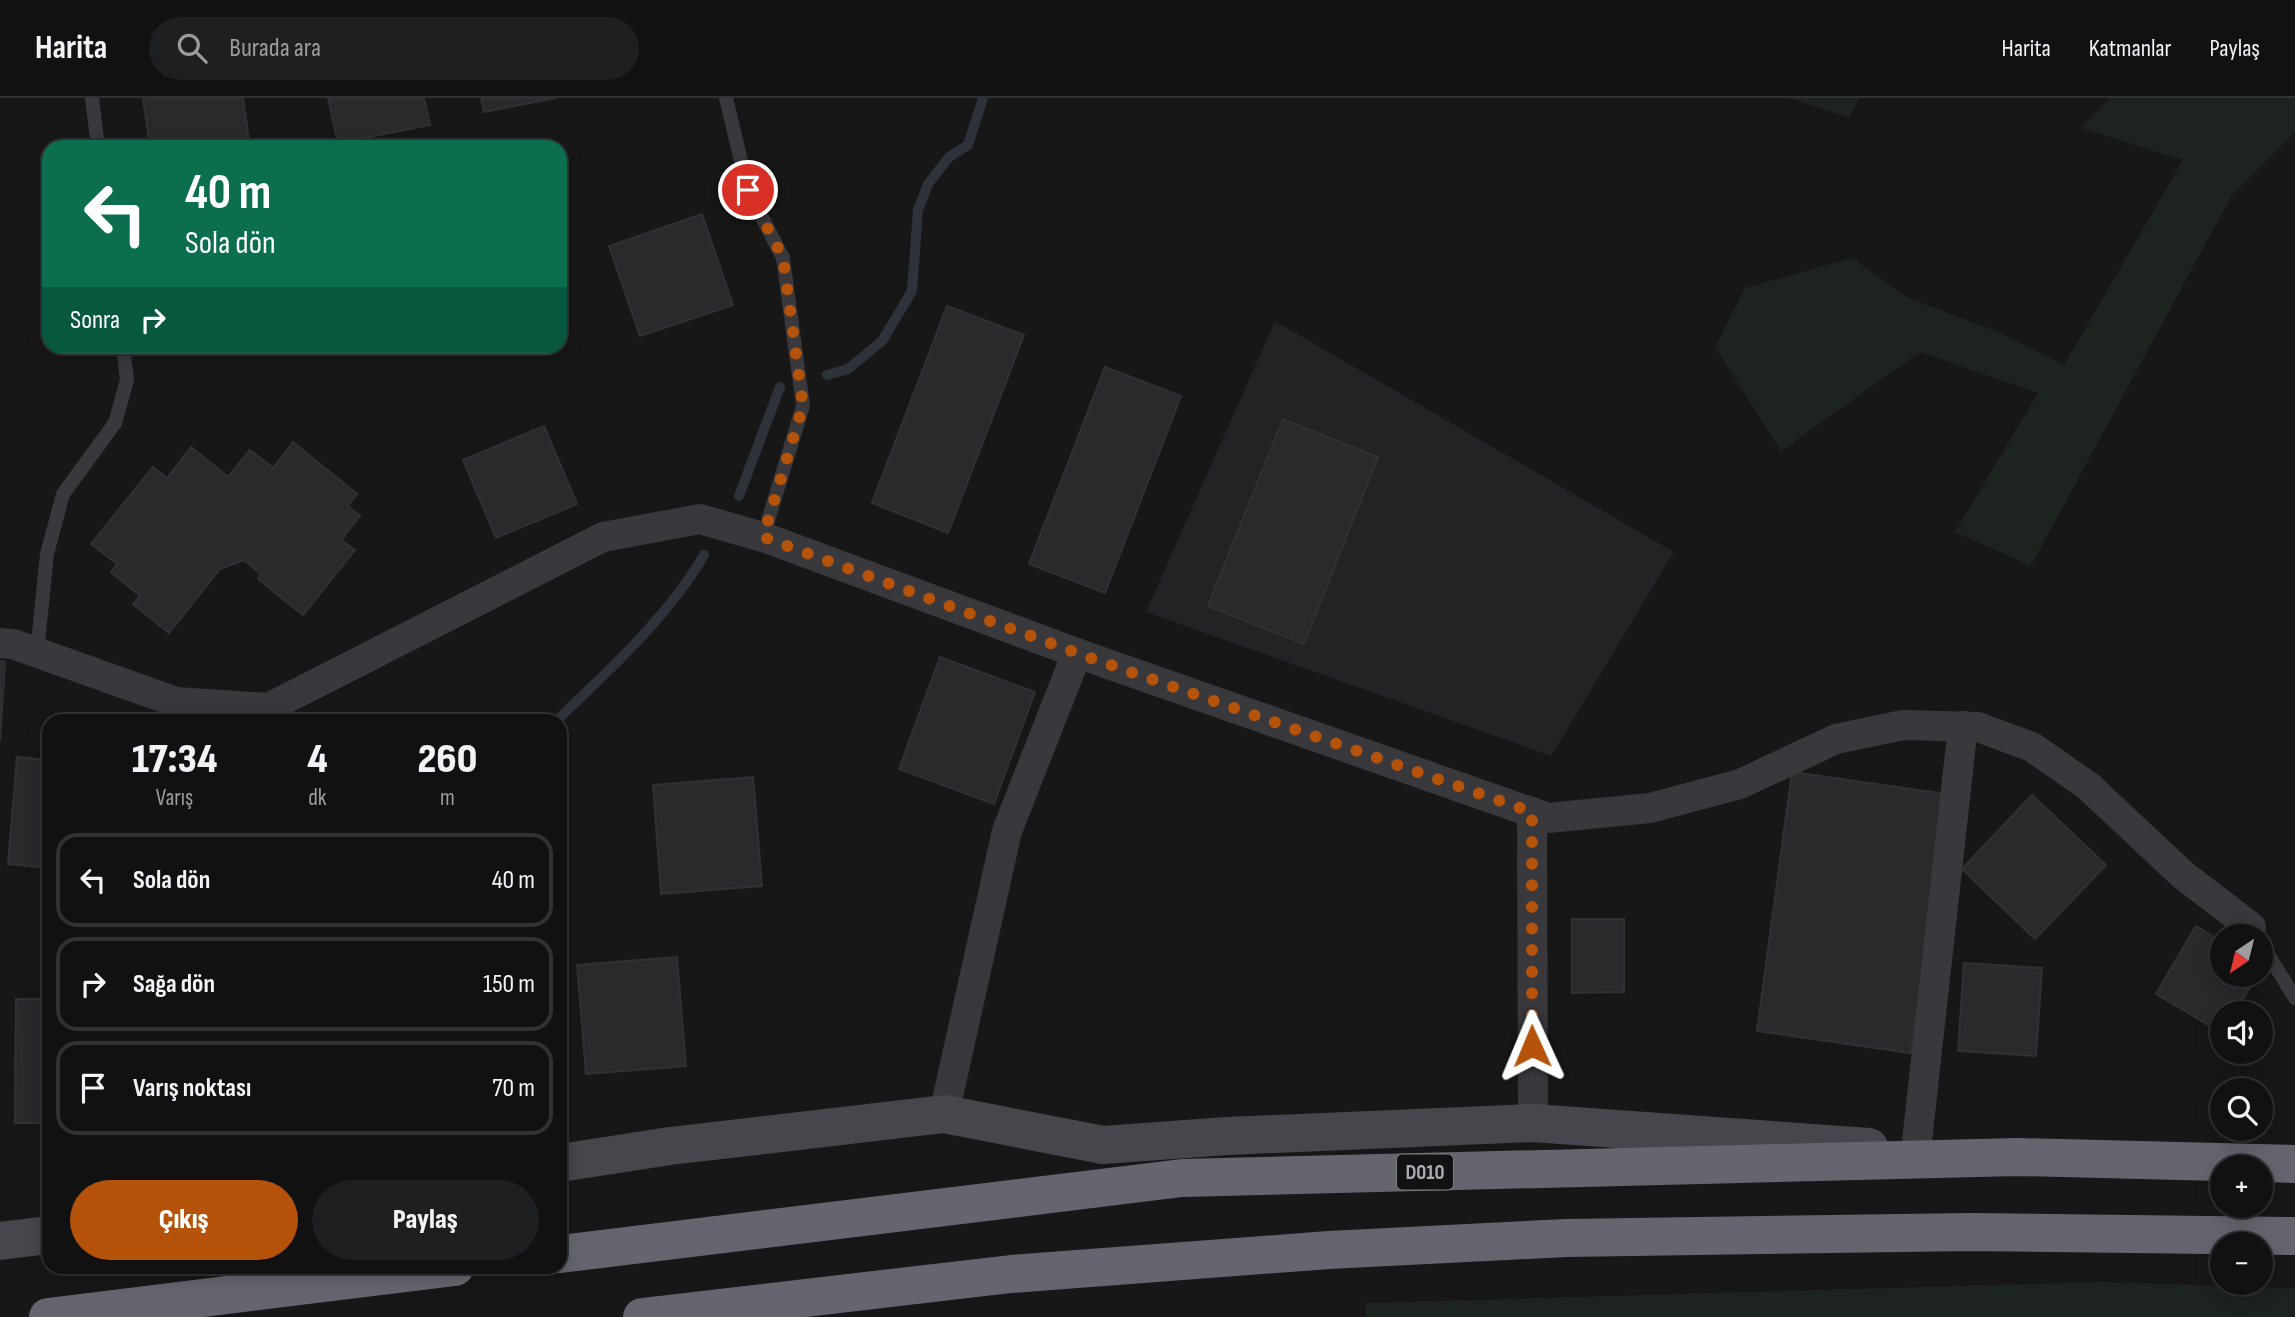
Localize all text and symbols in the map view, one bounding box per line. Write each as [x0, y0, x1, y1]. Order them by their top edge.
search box [149, 17, 639, 80]
text: Harita [35, 28, 107, 68]
icon: search [173, 29, 211, 67]
text: Burada ara [229, 33, 321, 64]
text: Harita [2001, 34, 2051, 63]
text: Katmanlar [2089, 34, 2172, 63]
text: Paylaş [2210, 34, 2260, 63]
pin [718, 160, 778, 220]
text: 40 m [185, 164, 271, 223]
icon: left [70, 168, 161, 259]
icon: arrive [729, 171, 767, 209]
text: Sola dön [185, 224, 276, 263]
icon: right [134, 301, 172, 339]
text: Sonra [70, 305, 120, 336]
text: 17:34 [132, 734, 217, 785]
text: 4 [307, 734, 328, 785]
text: 260 [417, 734, 477, 785]
text: Varış [156, 784, 193, 812]
text: dk [308, 784, 327, 812]
text: m [440, 784, 455, 812]
icon: left [74, 861, 112, 899]
text: Sola dön [133, 865, 210, 896]
text: 40 m [492, 865, 535, 896]
north arrow [2210, 924, 2273, 987]
map controls [2210, 924, 2273, 1295]
icon: right [74, 965, 112, 1003]
text: Sağa dön [133, 969, 215, 1000]
text: 150 m [483, 969, 535, 1000]
button: sound [2210, 1001, 2273, 1064]
position arrow [1495, 1009, 1569, 1083]
icon: arrive [74, 1069, 112, 1107]
text: Varış noktası [133, 1073, 251, 1104]
text: 70 m [492, 1073, 535, 1104]
button: search [2210, 1078, 2273, 1141]
road number: D010 [1397, 1154, 1453, 1190]
button: + [2210, 1155, 2273, 1218]
button: Çıkış [70, 1180, 298, 1260]
button: Paylaş [312, 1180, 539, 1260]
button: − [2210, 1232, 2273, 1295]

